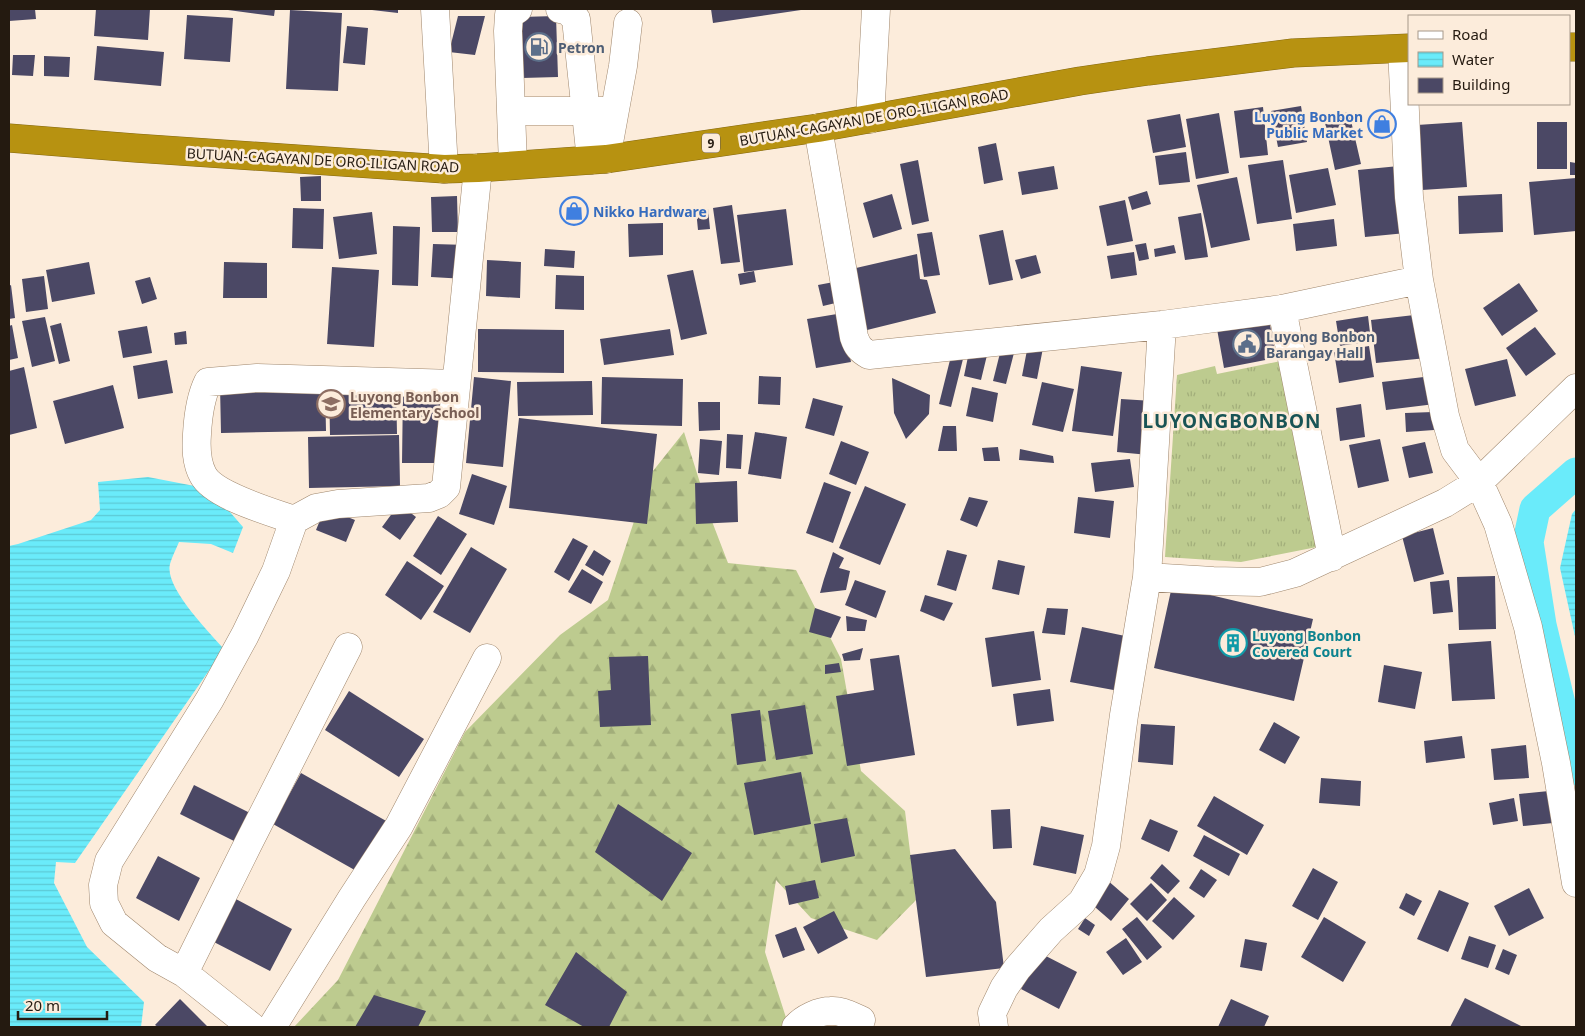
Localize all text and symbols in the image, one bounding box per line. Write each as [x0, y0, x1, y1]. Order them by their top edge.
legend [1408, 15, 1570, 105]
text: Road [1452, 24, 1488, 44]
fuel station icon: Petron [524, 32, 554, 62]
place label: Petron [558, 38, 605, 57]
text: Water [1452, 49, 1494, 69]
text: Building [1452, 74, 1510, 94]
street label: BUTUAN-CAGAYAN DE ORO-ILIGAN ROAD [738, 84, 1010, 150]
place label: Luyong Bonbon Public Market [1254, 107, 1363, 142]
shop icon: Luyong Bonbon Public Market [1367, 109, 1397, 139]
road number: 9 [702, 134, 720, 152]
street label: BUTUAN-CAGAYAN DE ORO-ILIGAN ROAD [186, 143, 460, 177]
shop icon: Nikko Hardware [559, 196, 589, 226]
place label: Nikko Hardware [593, 202, 707, 221]
place label: Luyong Bonbon Barangay Hall [1266, 327, 1375, 362]
public building icon: Luyong Bonbon Barangay Hall [1232, 329, 1262, 359]
place label: Luyong Bonbon Elementary School [350, 387, 480, 422]
school or university icon: Luyong Bonbon Elementary School [316, 389, 346, 419]
district label: LUYONGBONBON [1143, 408, 1321, 434]
place label: Luyong Bonbon Covered Court [1252, 626, 1361, 661]
building icon: Luyong Bonbon Covered Court [1218, 628, 1248, 658]
scale bar [18, 988, 106, 1020]
text: 20 m [25, 995, 60, 1015]

